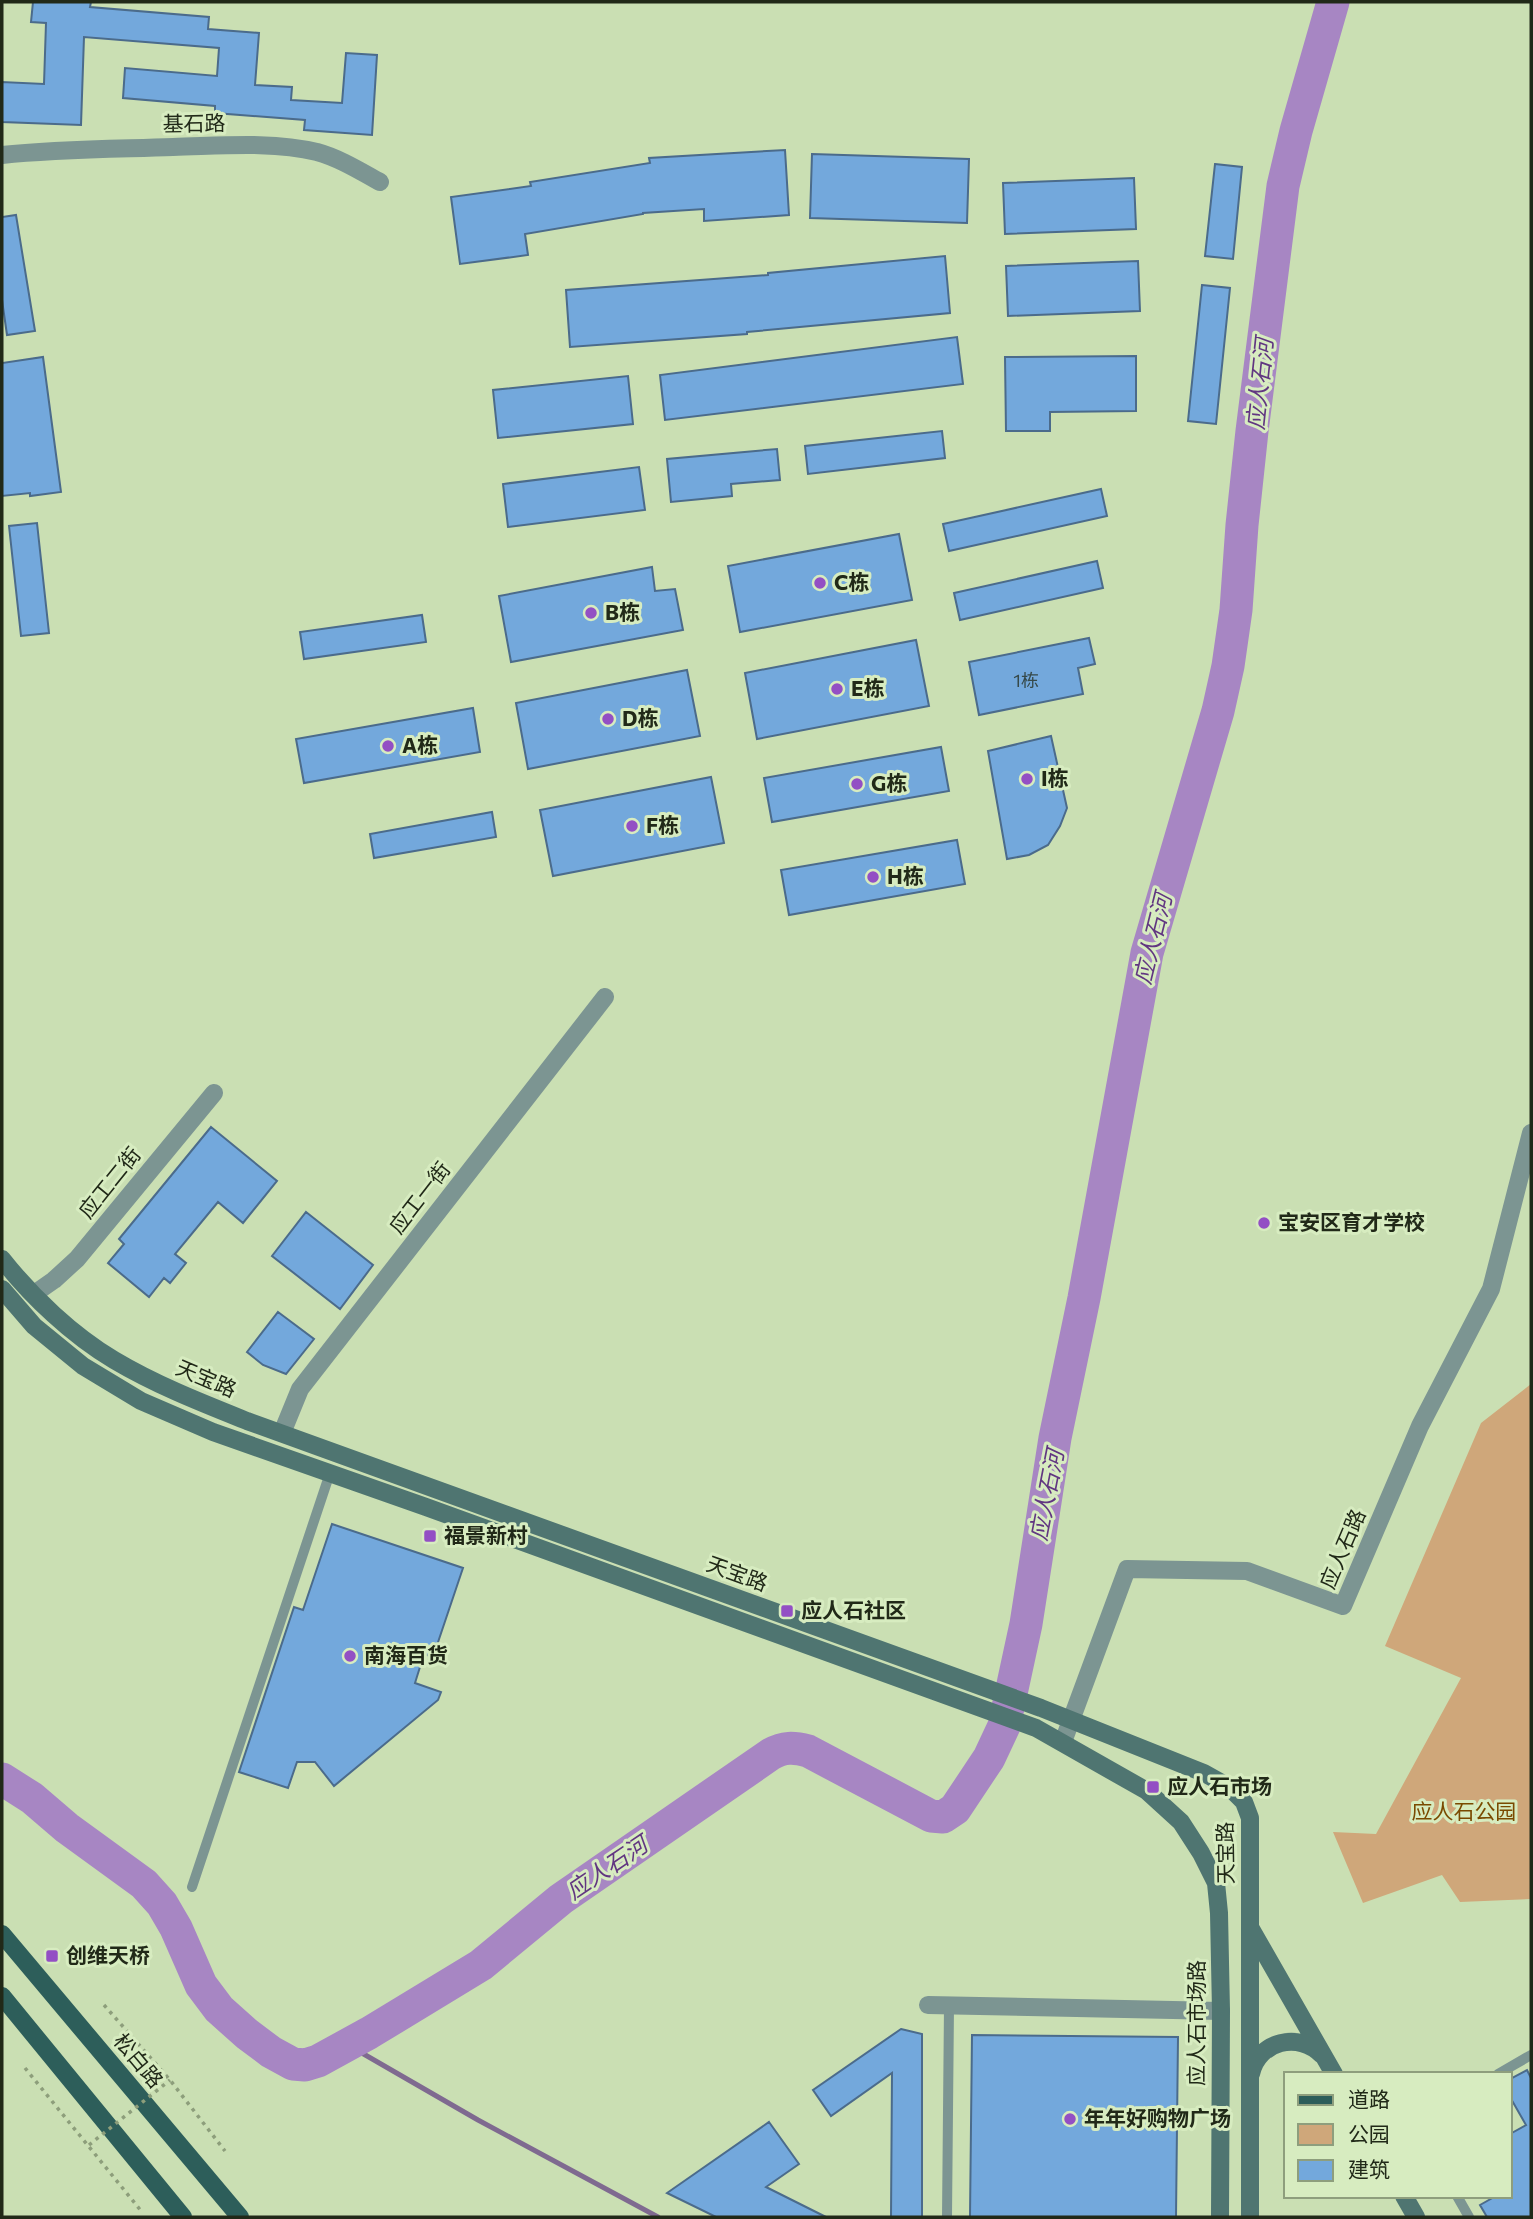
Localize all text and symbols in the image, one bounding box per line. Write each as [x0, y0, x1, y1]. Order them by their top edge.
street label: 基石路 [162, 109, 226, 136]
water label: 应人石河 [1240, 333, 1278, 431]
place label: C栋 [834, 569, 869, 594]
marker: C栋 [812, 575, 828, 591]
place label: B栋 [605, 599, 640, 624]
marker: B栋 [583, 605, 599, 621]
house number: 1栋 [1013, 669, 1039, 691]
place label: E栋 [851, 675, 885, 700]
marker: E栋 [829, 681, 845, 697]
place label: D栋 [622, 705, 658, 730]
marker: D栋 [600, 711, 616, 727]
place label: A栋 [402, 732, 438, 757]
marker: A栋 [380, 738, 396, 754]
place label: I栋 [1041, 765, 1069, 790]
place label: G栋 [871, 770, 907, 795]
marker: I栋 [1019, 771, 1035, 787]
marker: G栋 [849, 776, 865, 792]
place label: F栋 [646, 812, 679, 837]
marker: F栋 [624, 818, 640, 834]
place label: H栋 [887, 863, 924, 888]
marker: H栋 [865, 869, 881, 885]
water label: 应人石河 [1127, 887, 1178, 987]
street label: 应工二街 [73, 1142, 145, 1223]
street label: 应工一街 [383, 1156, 455, 1238]
place label: 宝安区育才学校 [1278, 1209, 1425, 1234]
marker: 宝安区育才学校 [1256, 1215, 1272, 1231]
street label: 天宝路 [173, 1354, 240, 1401]
water label: 应人石河 [1023, 1443, 1069, 1543]
street label: 应人石路 [1314, 1505, 1370, 1592]
place label: 福景新村 [444, 1522, 528, 1547]
marker: 福景新村 [422, 1528, 438, 1544]
street label: 天宝路 [704, 1550, 771, 1595]
place label: 应人石社区 [801, 1597, 906, 1622]
marker: 应人石社区 [779, 1603, 795, 1619]
place label: 南海百货 [364, 1642, 448, 1667]
marker: 南海百货 [342, 1648, 358, 1664]
place label: 应人石市场 [1167, 1773, 1272, 1798]
marker: 应人石市场 [1145, 1779, 1161, 1795]
park label: 应人石公园 [1412, 1798, 1517, 1823]
street label: 天宝路 [1211, 1821, 1238, 1885]
water label: 应人石河 [560, 1828, 656, 1905]
place label: 创维天桥 [66, 1942, 150, 1967]
marker: 创维天桥 [44, 1948, 60, 1964]
street label: 应人石市场路 [1183, 1960, 1208, 2086]
street label: 松白路 [109, 2028, 169, 2092]
legend [1284, 2072, 1512, 2198]
text: 道路 [1348, 2086, 1390, 2111]
place label: 年年好购物广场 [1084, 2105, 1231, 2130]
marker: 年年好购物广场 [1062, 2111, 1078, 2127]
text: 公园 [1348, 2121, 1390, 2146]
text: 建筑 [1348, 2156, 1390, 2181]

